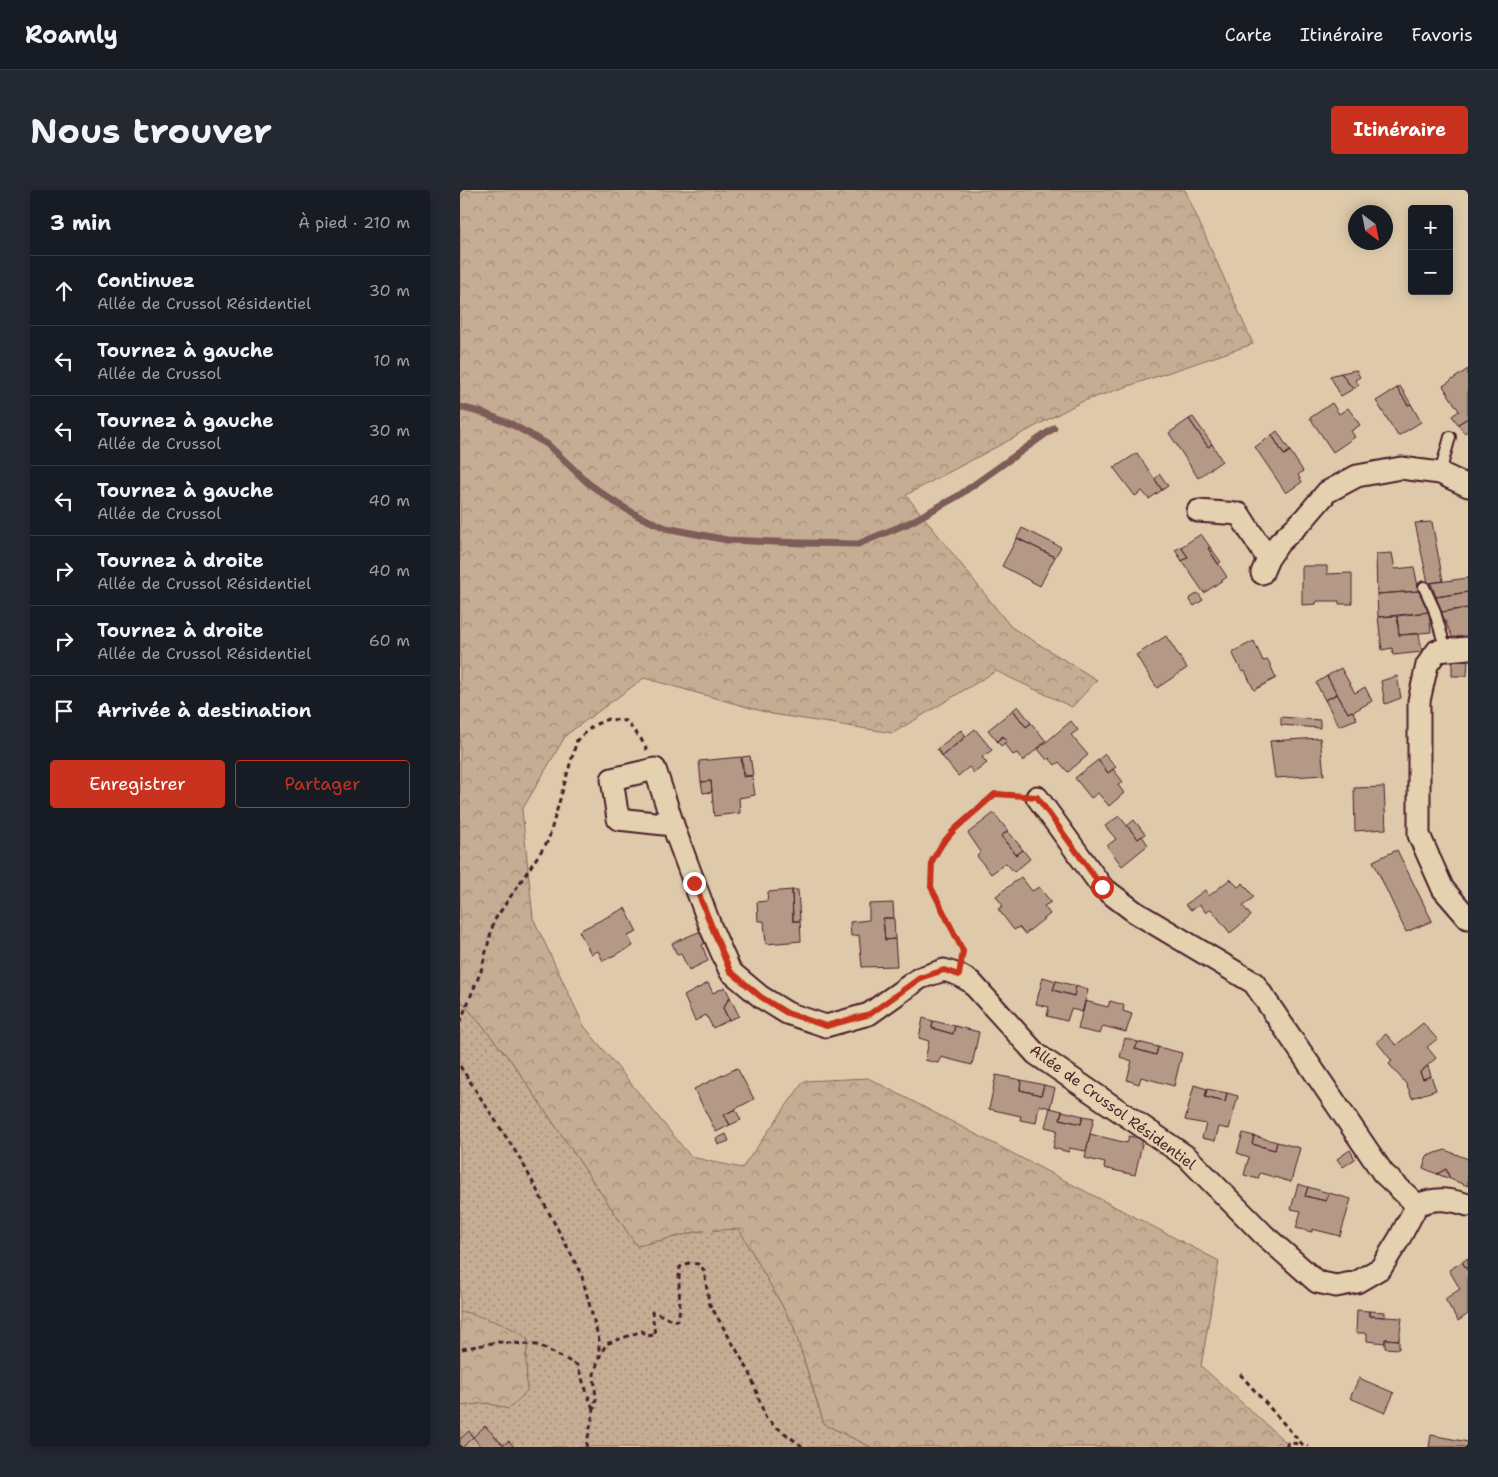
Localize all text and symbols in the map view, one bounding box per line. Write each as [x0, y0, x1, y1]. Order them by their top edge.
text: Roamly [25, 19, 118, 51]
text: Carte [1225, 23, 1272, 47]
text: Itinéraire [1300, 23, 1384, 47]
text: Favoris [1412, 23, 1473, 47]
button: Itinéraire [1331, 106, 1468, 154]
text: Nous trouver [30, 107, 272, 154]
north arrow [1348, 205, 1393, 250]
map controls [1408, 205, 1453, 295]
button: + [1408, 205, 1453, 250]
text: 3 min [50, 209, 111, 237]
text: À pied · 210 m [298, 212, 410, 233]
button: − [1408, 250, 1453, 295]
text: Continuez [97, 268, 195, 293]
icon: ahead [50, 277, 78, 305]
text: 30 m [369, 280, 410, 301]
text: Allée de Crussol Résidentiel [97, 293, 311, 314]
text: Tournez à gauche [97, 338, 274, 363]
icon: left [50, 347, 78, 375]
text: 10 m [373, 350, 410, 371]
text: Allée de Crussol [97, 363, 221, 384]
text: Tournez à gauche [97, 408, 274, 433]
icon: left [50, 417, 78, 445]
text: 30 m [369, 420, 410, 441]
text: Allée de Crussol [97, 433, 221, 454]
text: Tournez à gauche [97, 478, 274, 503]
icon: left [50, 487, 78, 515]
text: 40 m [368, 490, 410, 511]
text: Allée de Crussol [97, 503, 221, 524]
text: Tournez à droite [97, 548, 264, 573]
icon: right [50, 557, 78, 585]
text: 40 m [368, 560, 410, 581]
text: Allée de Crussol Résidentiel [97, 573, 311, 594]
text: Tournez à droite [97, 618, 264, 643]
icon: right [50, 627, 78, 655]
text: 60 m [369, 630, 410, 651]
text: Allée de Crussol Résidentiel [97, 643, 311, 664]
icon: arrive [50, 697, 78, 725]
text: Arrivée à destination [97, 698, 311, 723]
button: Enregistrer [50, 760, 225, 808]
button: Partager [235, 760, 410, 808]
route end [683, 872, 706, 895]
route start [1091, 876, 1114, 899]
street label: Allée de Crussol Résidentiel [1026, 1040, 1200, 1174]

